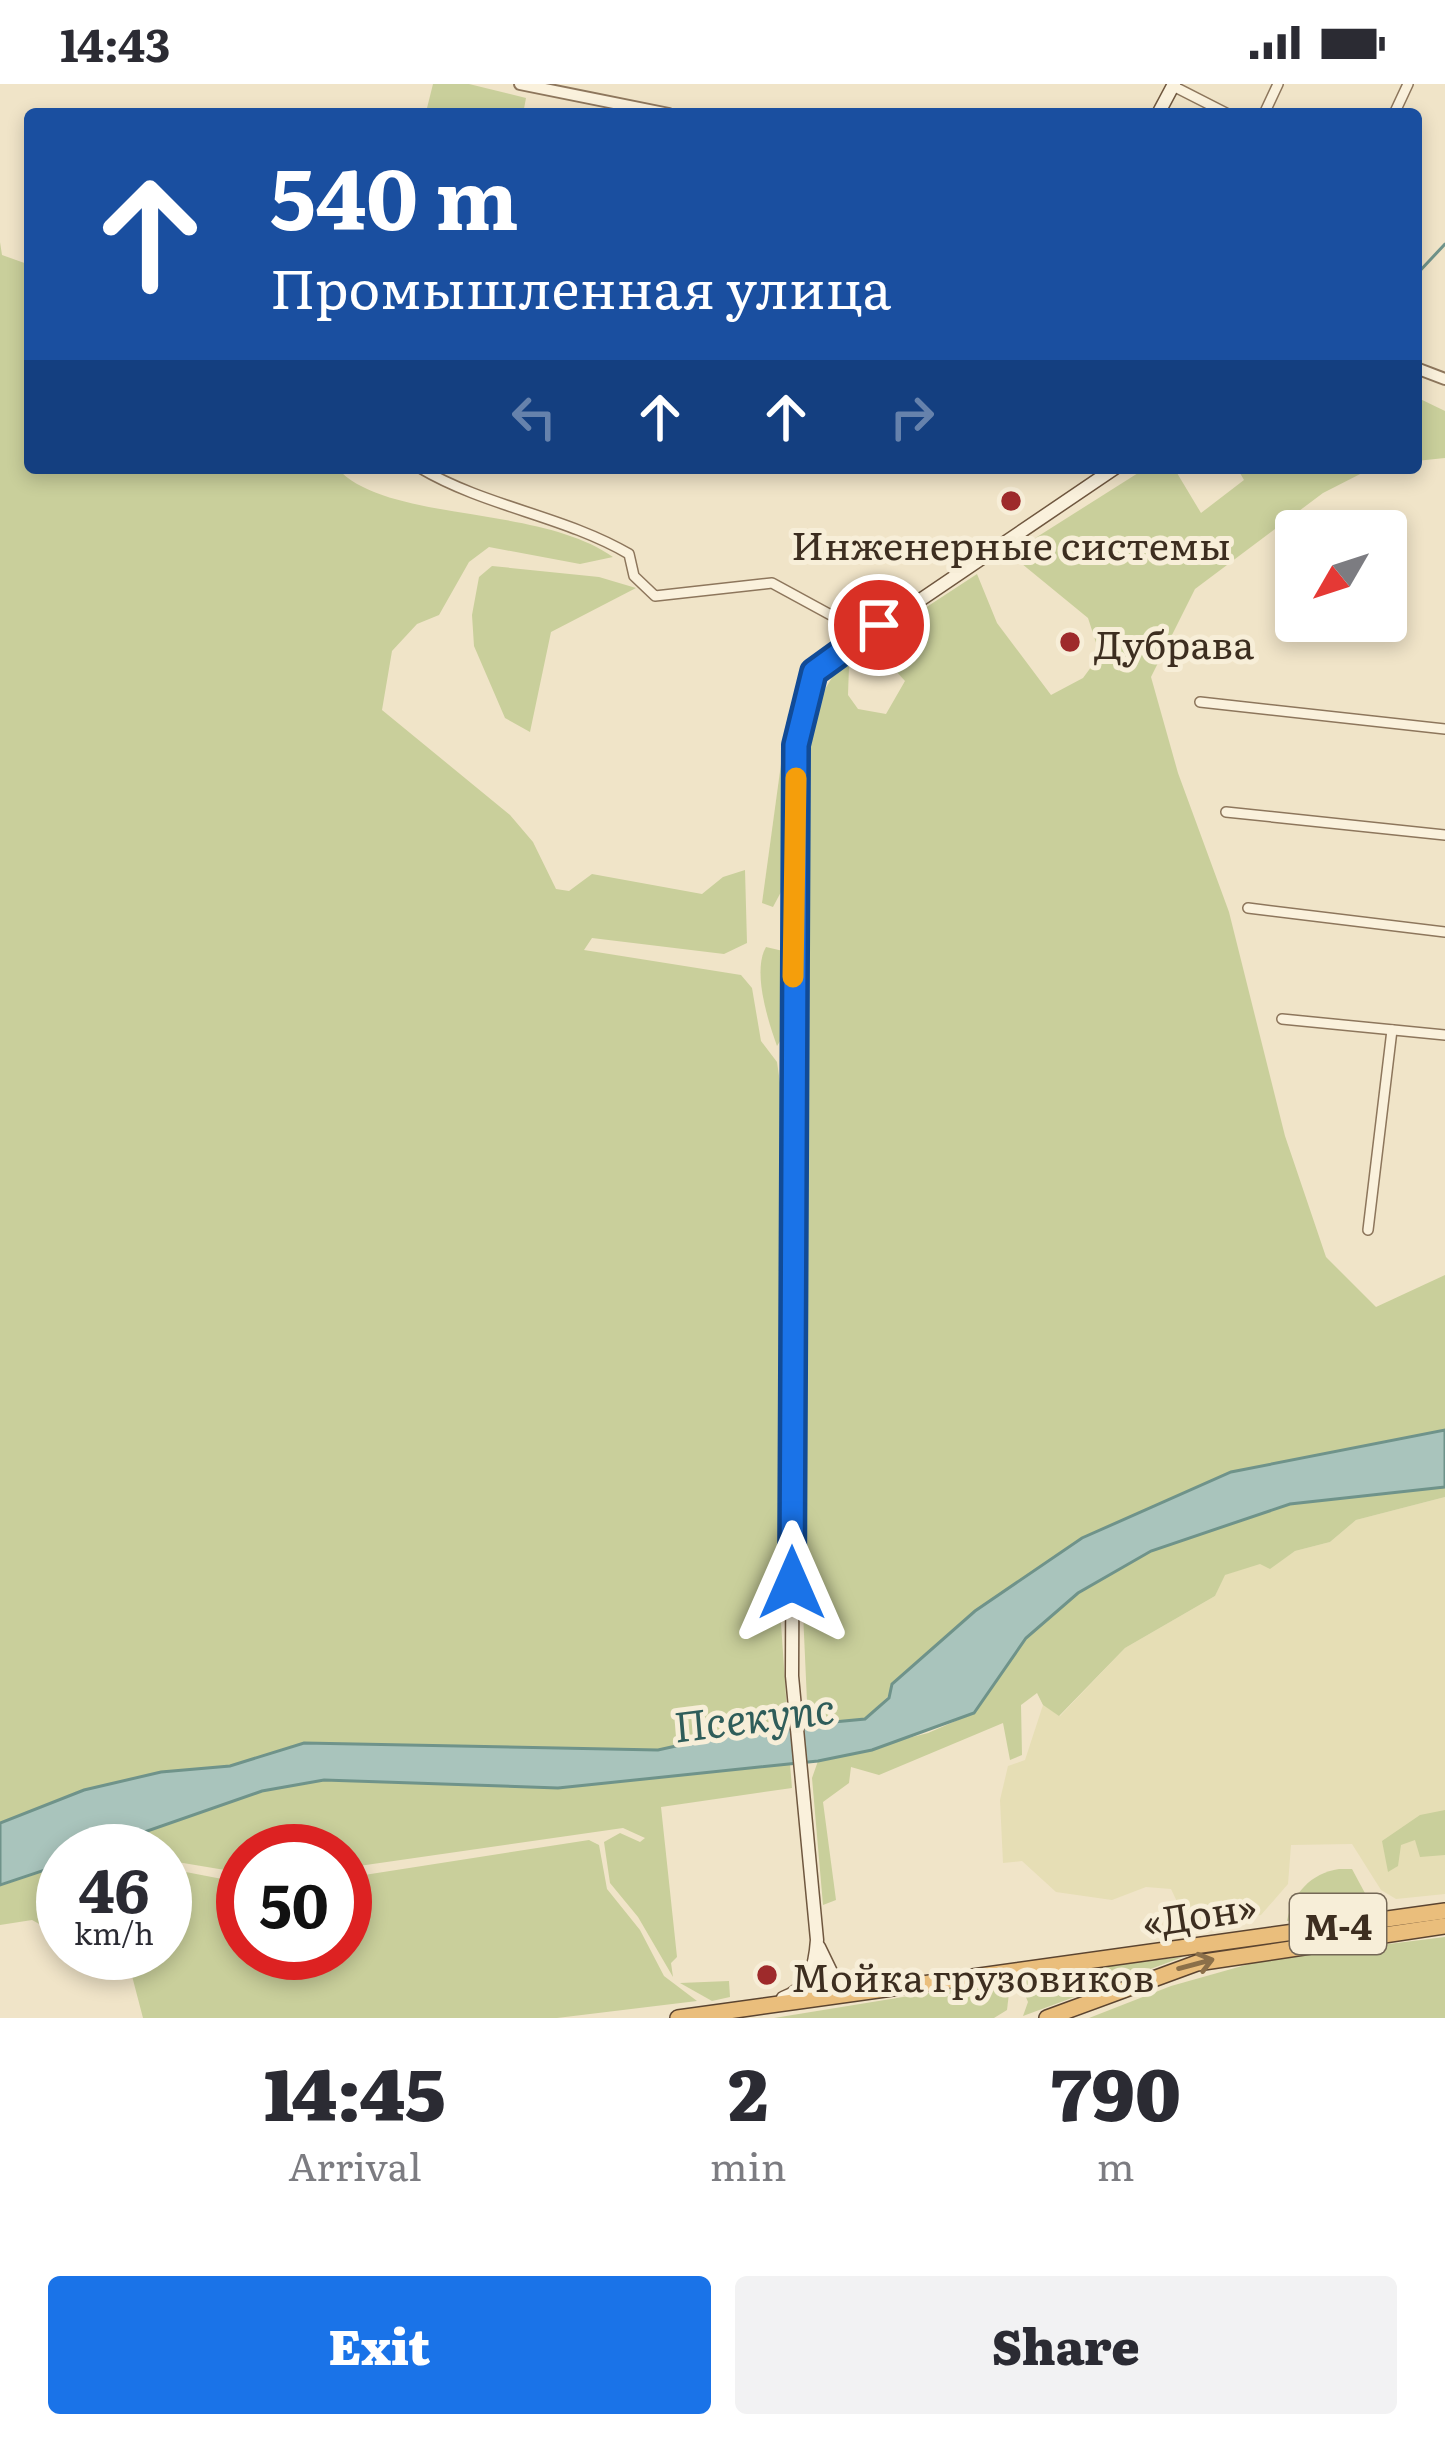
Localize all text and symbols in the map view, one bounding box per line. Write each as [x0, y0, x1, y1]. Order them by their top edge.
text: 14:43 [60, 9, 170, 76]
text: 540 m [270, 131, 519, 256]
icon: ahead [72, 156, 228, 312]
text: Промышленная улица [270, 245, 891, 326]
icon: left [501, 384, 567, 450]
icon: ahead [627, 384, 693, 450]
icon: ahead [753, 384, 819, 450]
icon: right [879, 384, 945, 450]
marker: Инженерные системы [998, 488, 1024, 514]
north arrow [1275, 510, 1407, 642]
map controls [1275, 510, 1407, 642]
place label: Инженерные системы [791, 514, 1231, 572]
pin [828, 574, 930, 676]
icon: arrive [846, 592, 912, 658]
place label: Дубрава [1094, 613, 1254, 671]
marker: Дубрава [1057, 629, 1083, 655]
position arrow [729, 1520, 855, 1646]
water label: Псекупс [670, 1674, 838, 1756]
speed limit sign: 50 [216, 1824, 372, 1980]
text: 46 [78, 1842, 150, 1931]
street label: «Дон» [1137, 1874, 1261, 1950]
road number: М-4 [1290, 1894, 1386, 1954]
text: km/h [74, 1910, 154, 1954]
place label: Мойка грузовиков [791, 1946, 1155, 2004]
one-way arrow [1177, 1951, 1215, 1973]
marker: Мойка грузовиков [754, 1962, 780, 1988]
text: 14:45 [264, 2036, 446, 2143]
text: 2 [728, 2036, 768, 2143]
text: 790 [1051, 2036, 1181, 2143]
text: Arrival [288, 2135, 422, 2193]
text: min [710, 2135, 787, 2193]
text: m [1097, 2135, 1135, 2193]
button: Exit [48, 2276, 711, 2414]
button: Share [735, 2276, 1397, 2414]

